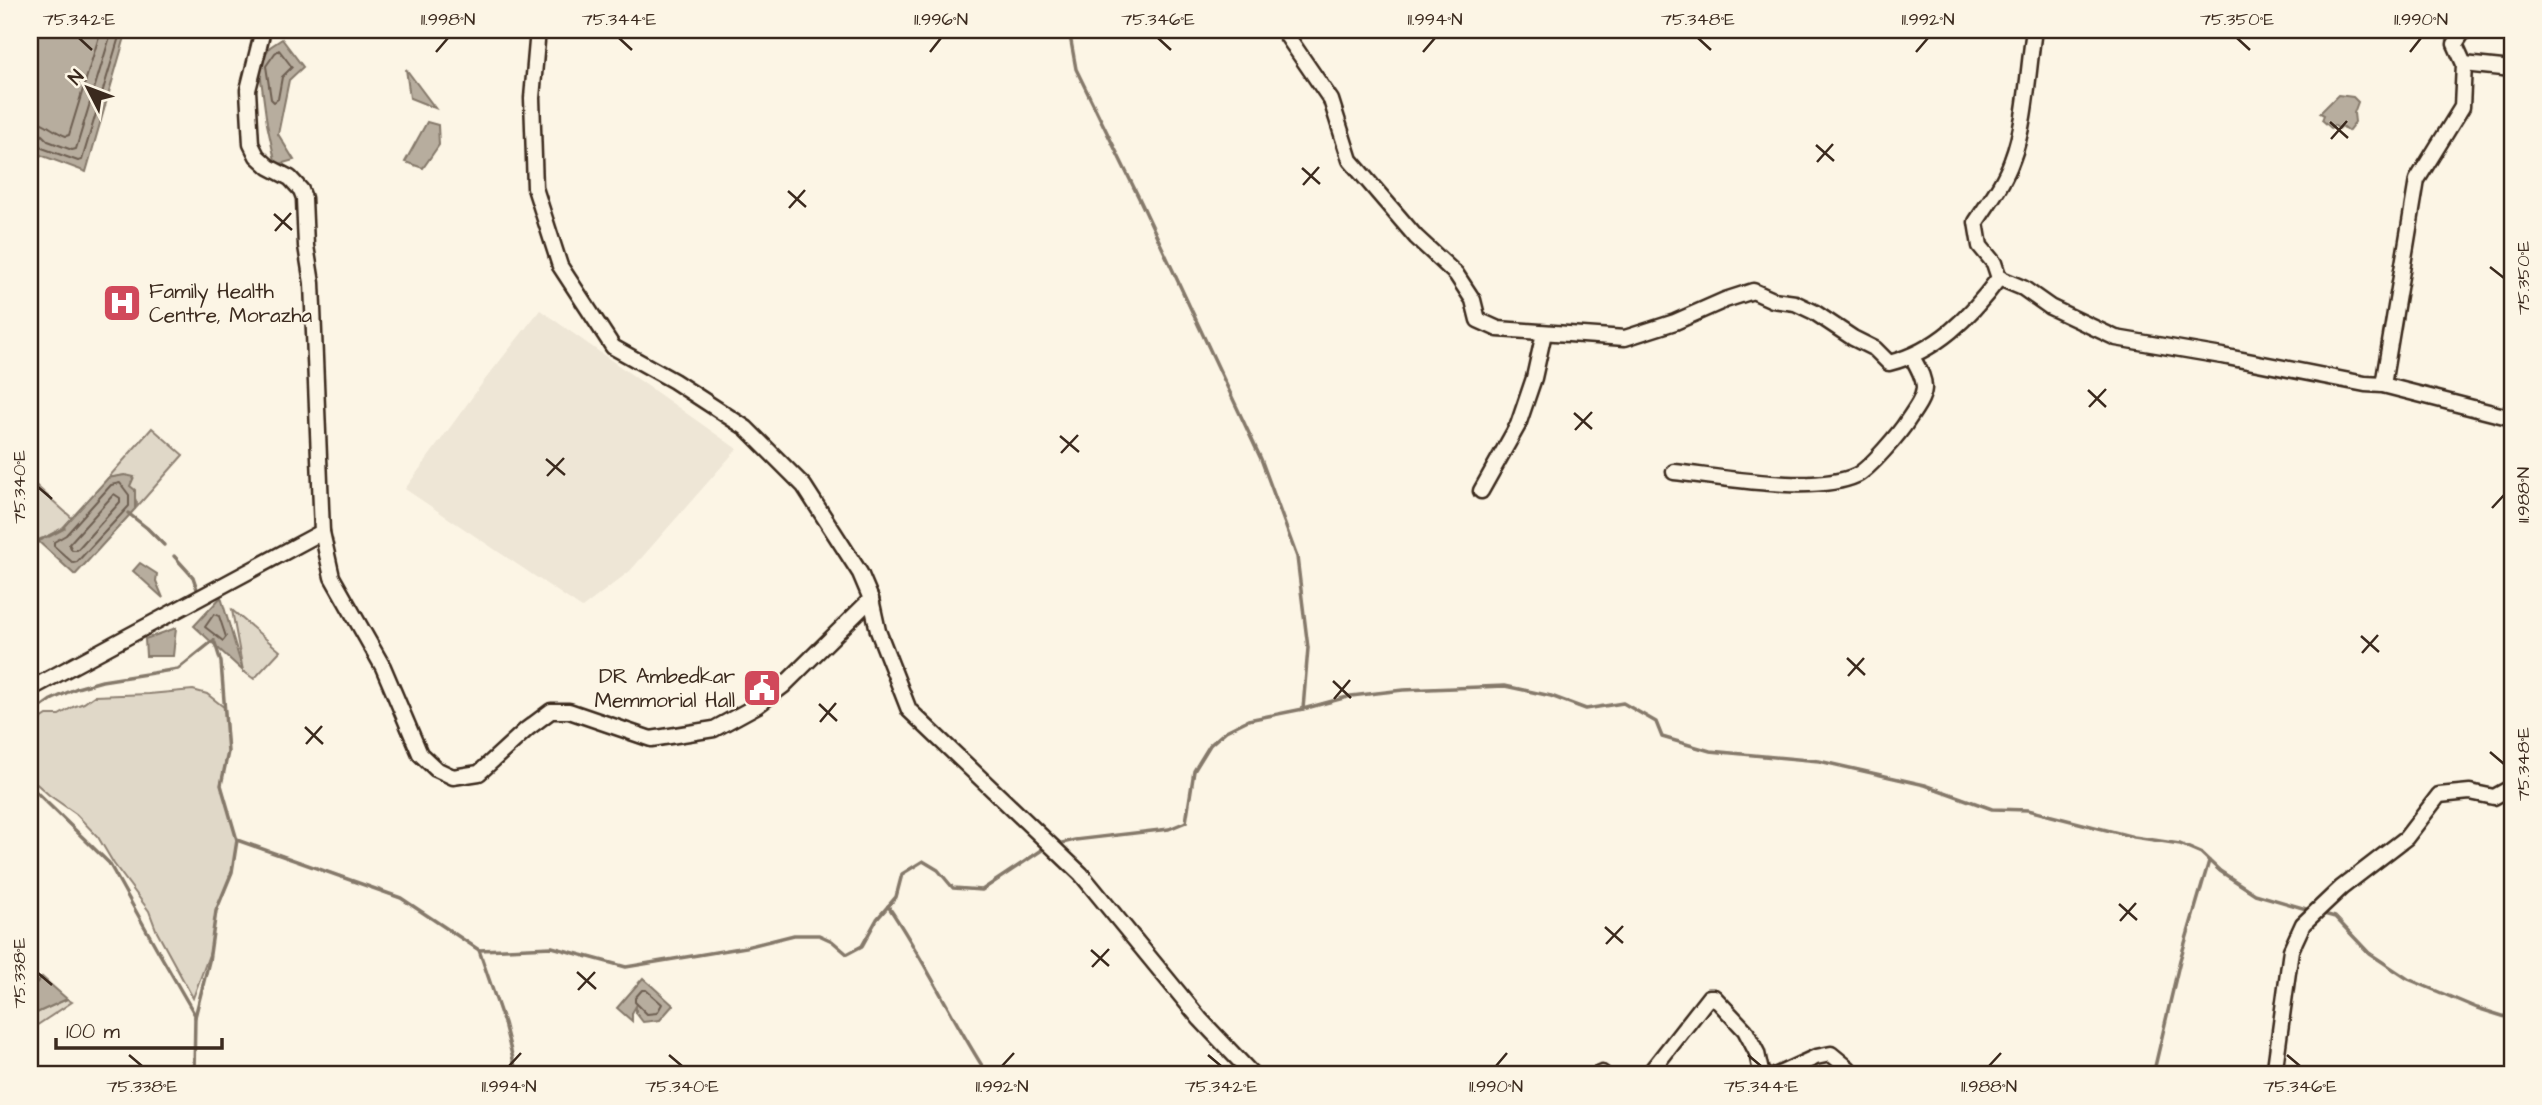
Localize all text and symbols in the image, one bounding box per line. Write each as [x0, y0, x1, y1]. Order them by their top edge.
text: 75.342°E [43, 7, 116, 32]
text: 11.998°N [421, 7, 475, 32]
text: 75.344°E [582, 7, 657, 32]
text: 11.996°N [914, 7, 968, 32]
text: 75.346°E [1121, 7, 1195, 32]
text: 11.994°N [1407, 7, 1463, 32]
text: 75.348°E [1661, 7, 1735, 32]
text: 11.992°N [1901, 7, 1955, 32]
text: 75.350°E [2200, 7, 2274, 32]
text: 11.990°N [2394, 7, 2448, 32]
north arrow [52, 52, 122, 122]
text: N [62, 64, 91, 91]
text: 75.350°E [2511, 241, 2536, 315]
place label: Family Health Centre, Morazha [149, 277, 313, 330]
hospital icon: Family Health Centre, Morazha [101, 282, 143, 324]
text: 75.340°E [7, 450, 32, 524]
text: 11.988°N [2511, 467, 2536, 523]
place label: DR Ambedkar Memmorial Hall [595, 662, 735, 715]
public building icon: DR Ambedkar Memmorial Hall [741, 667, 783, 709]
text: 75.348°E [2511, 727, 2536, 801]
text: 75.338°E [7, 937, 32, 1008]
scale bar [56, 1007, 222, 1051]
text: 100 m [66, 1017, 121, 1046]
text: 75.338°E [107, 1074, 178, 1099]
text: 11.994°N [481, 1074, 537, 1099]
text: 75.340°E [645, 1074, 719, 1099]
text: 11.992°N [975, 1074, 1029, 1099]
text: 75.342°E [1185, 1074, 1258, 1099]
text: 11.990°N [1469, 1074, 1523, 1099]
text: 75.344°E [1724, 1074, 1799, 1099]
text: 11.988°N [1961, 1074, 2017, 1099]
text: 75.346°E [2263, 1074, 2337, 1099]

